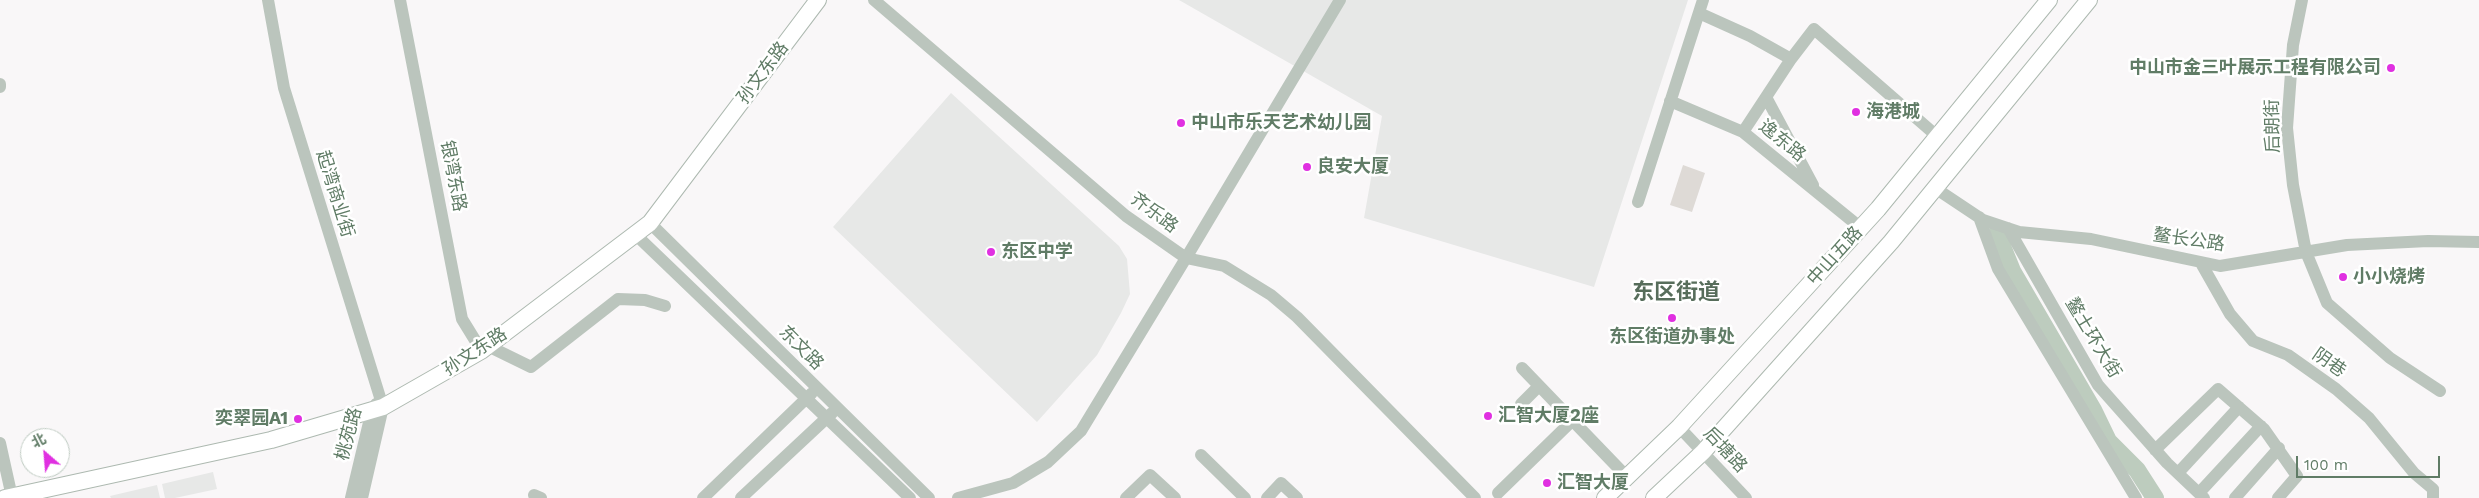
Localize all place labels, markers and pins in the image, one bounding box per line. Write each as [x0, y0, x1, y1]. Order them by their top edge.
place label: 中山市金三叶展示工程有限公司 [2129, 57, 2381, 79]
marker: 中山市金三叶展示工程有限公司 [2385, 62, 2397, 74]
place label: 海港城 [1866, 101, 1920, 123]
marker: 海港城 [1850, 106, 1862, 118]
place label: 中山市乐天艺术幼儿园 [1191, 112, 1371, 134]
marker: 中山市乐天艺术幼儿园 [1175, 117, 1187, 129]
place label: 良安大厦 [1317, 156, 1389, 178]
marker: 良安大厦 [1301, 161, 1313, 173]
place label: 东区中学 [1001, 241, 1073, 263]
marker: 东区中学 [985, 246, 997, 258]
place label: 小小烧烤 [2353, 266, 2425, 288]
marker: 小小烧烤 [2337, 271, 2349, 283]
marker: 东区街道办事处 [1666, 312, 1678, 324]
place label: 东区街道办事处 [1609, 326, 1735, 348]
place label: 汇智大厦2座 [1498, 405, 1599, 427]
place label: 奕翠园A1 [215, 408, 288, 430]
marker: 汇智大厦2座 [1482, 410, 1494, 422]
marker: 奕翠园A1 [292, 413, 304, 425]
place label: 汇智大厦 [1557, 472, 1629, 494]
marker: 汇智大厦 [1541, 477, 1553, 489]

